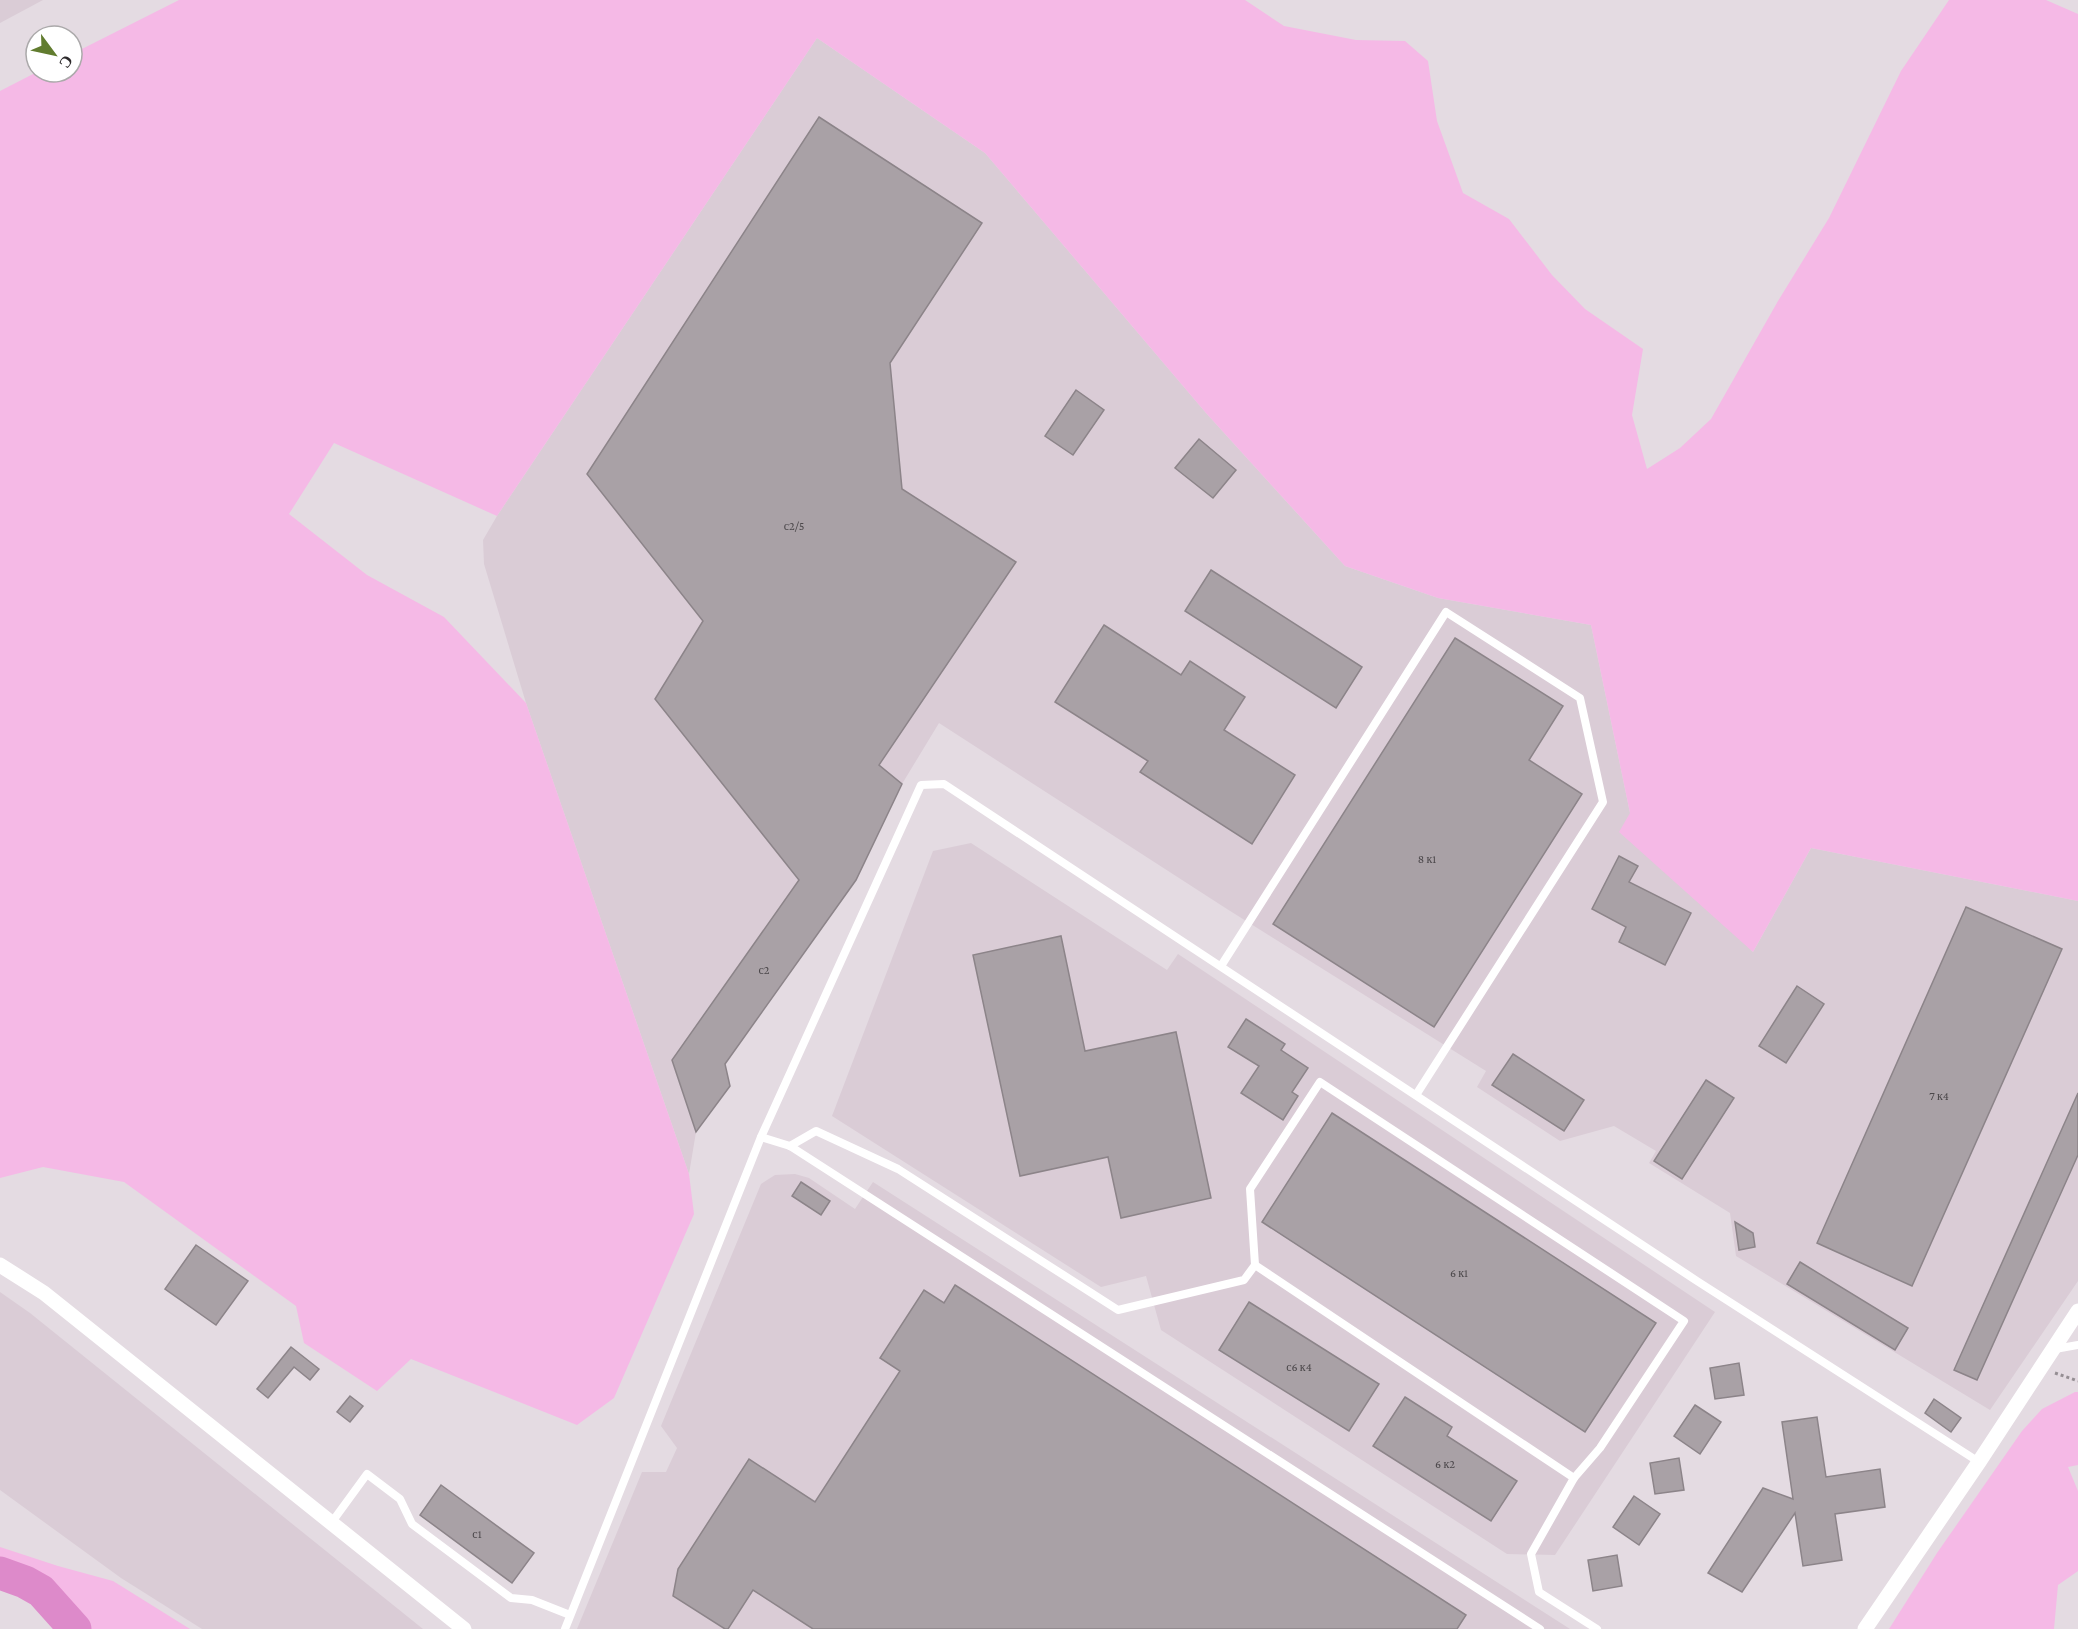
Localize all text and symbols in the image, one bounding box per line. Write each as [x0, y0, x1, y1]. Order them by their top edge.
north arrow [24, 24, 84, 84]
text: С [56, 52, 76, 71]
house number: с2/5 [784, 519, 804, 533]
house number: 8 к1 [1418, 852, 1436, 866]
house number: с2 [758, 963, 770, 977]
house number: 7 к4 [1929, 1089, 1949, 1103]
house number: 6 к1 [1450, 1266, 1468, 1280]
house number: с6 к4 [1286, 1360, 1312, 1374]
house number: 6 к2 [1435, 1457, 1455, 1471]
house number: с1 [472, 1527, 482, 1541]

